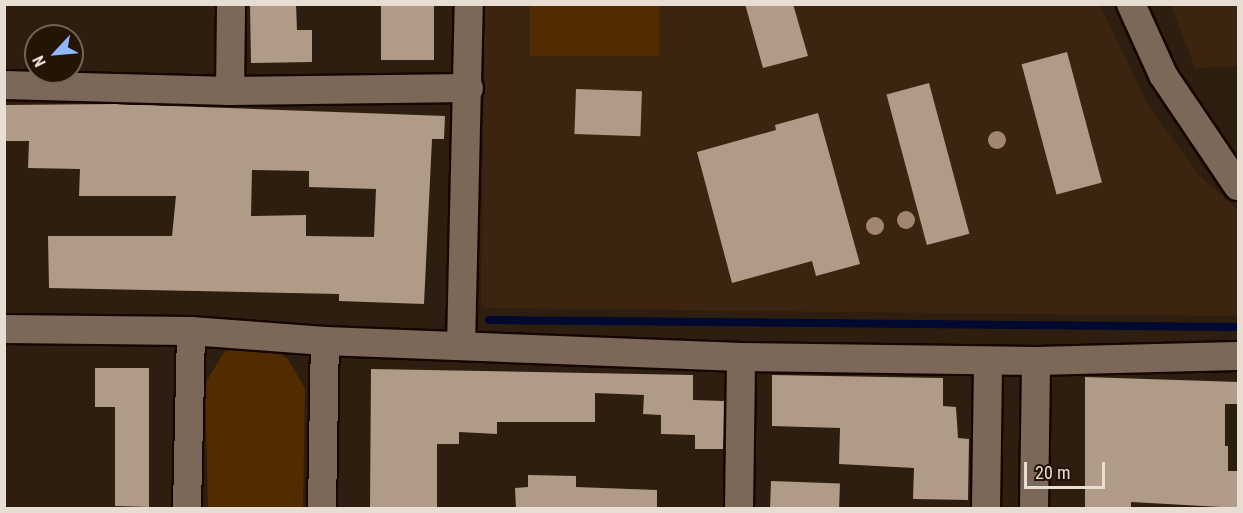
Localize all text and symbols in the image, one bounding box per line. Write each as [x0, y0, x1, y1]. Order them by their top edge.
north arrow [24, 24, 84, 84]
text: N [28, 53, 50, 70]
scale bar [1027, 450, 1108, 488]
text: 20 m [1035, 462, 1070, 483]

